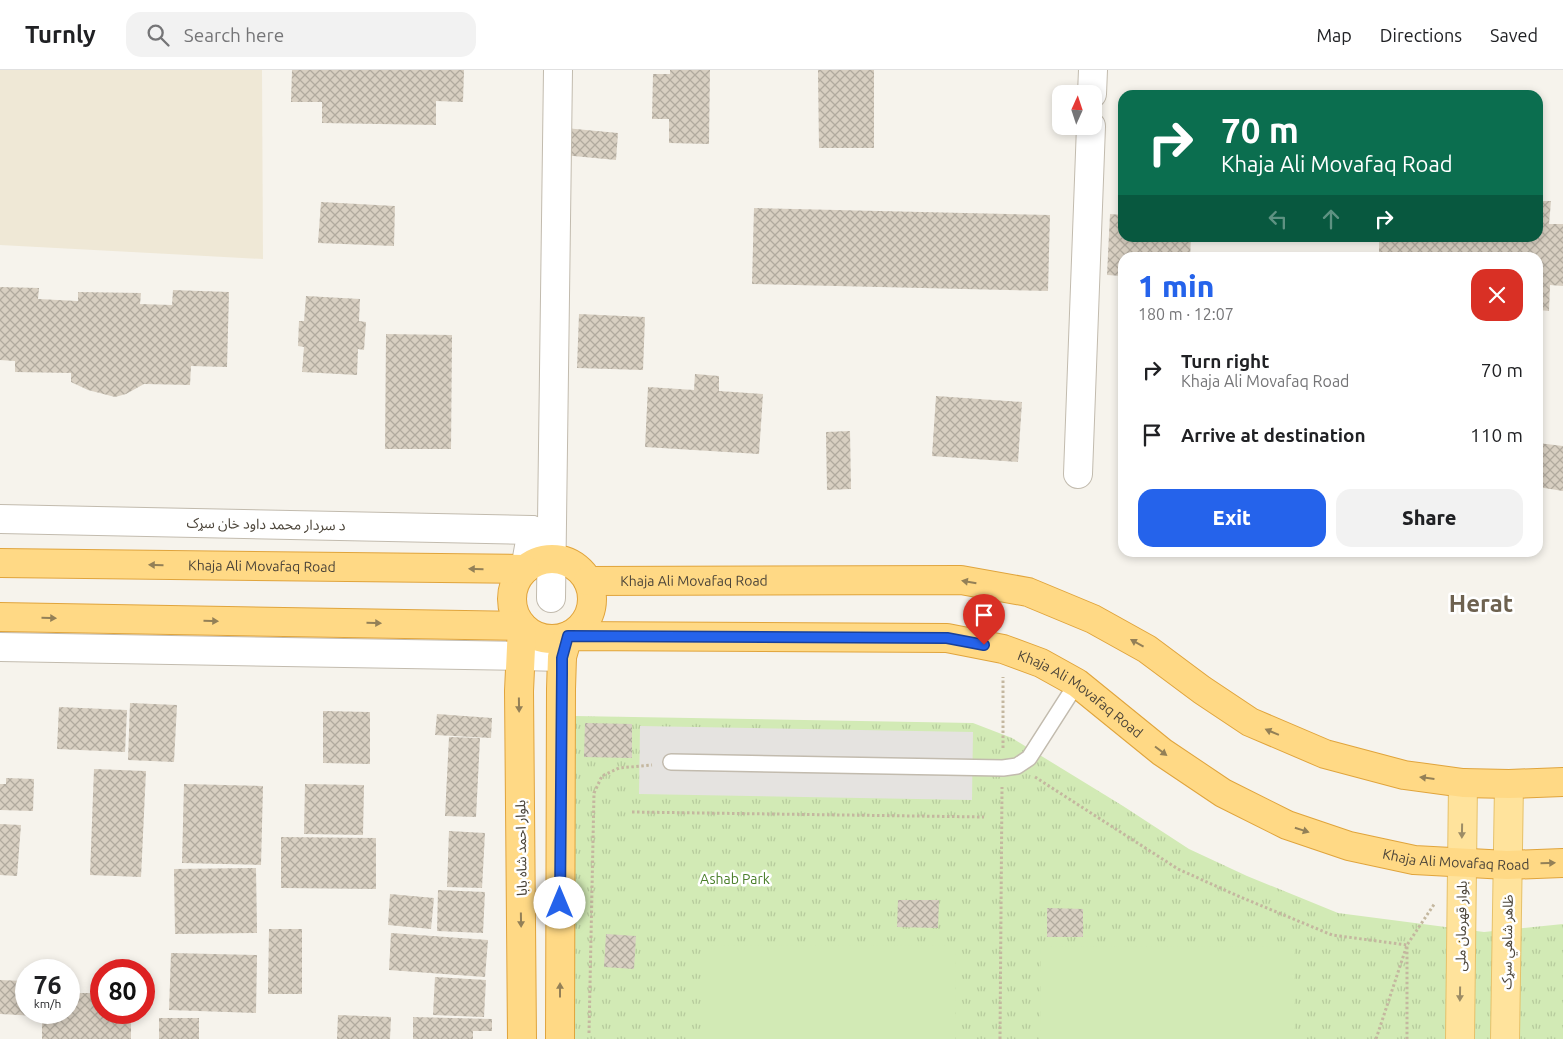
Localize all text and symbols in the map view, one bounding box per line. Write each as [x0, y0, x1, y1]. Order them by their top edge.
search box [126, 12, 476, 57]
text: Turnly [25, 21, 96, 48]
icon: search [144, 21, 172, 49]
text: Search here [184, 24, 284, 46]
text: Map [1316, 25, 1352, 45]
text: Directions [1380, 25, 1462, 45]
text: Saved [1490, 25, 1538, 45]
north arrow [1052, 85, 1102, 135]
map controls [1052, 85, 1102, 135]
icon: right [1138, 110, 1203, 175]
text: 70 m [1221, 110, 1299, 150]
text: Khaja Ali Movafaq Road [1221, 151, 1453, 176]
icon: left [1264, 205, 1292, 233]
icon: ahead [1317, 205, 1345, 233]
icon: right [1370, 205, 1398, 233]
text: 1 min [1138, 269, 1214, 303]
button: close [1471, 269, 1523, 321]
text: 180 m · 12:07 [1138, 305, 1234, 323]
text: Turn right [1181, 350, 1269, 372]
icon: right [1138, 356, 1166, 384]
text: 70 m [1481, 359, 1523, 381]
text: Khaja Ali Movafaq Road [1181, 372, 1349, 390]
icon: arrive [1138, 421, 1166, 449]
text: Arrive at destination [1181, 424, 1366, 446]
text: 110 m [1470, 424, 1523, 446]
button: Exit [1138, 489, 1326, 547]
button: Share [1336, 489, 1523, 547]
street label: د سردار محمد داود خان سړک [186, 515, 346, 534]
street label: Khaja Ali Movafaq Road [188, 557, 336, 575]
one-way arrow [148, 561, 164, 569]
one-way arrow [468, 565, 484, 573]
street label: Khaja Ali Movafaq Road [620, 573, 768, 589]
one-way arrow [961, 577, 977, 585]
district label: Herat [1449, 590, 1513, 617]
pin [963, 594, 1005, 645]
icon: arrive [970, 601, 998, 629]
one-way arrow [41, 614, 57, 622]
one-way arrow [203, 617, 219, 625]
one-way arrow [366, 619, 382, 627]
one-way arrow [1130, 638, 1144, 647]
street label: Khaja Ali Movafaq Road [1015, 647, 1146, 741]
one-way arrow [515, 697, 523, 713]
one-way arrow [1265, 727, 1279, 735]
one-way arrow [1154, 746, 1168, 756]
one-way arrow [1419, 774, 1435, 782]
street label: بلوار احمد شاه بابا [512, 800, 531, 896]
one-way arrow [1458, 824, 1466, 840]
one-way arrow [1295, 827, 1310, 835]
street label: Khaja Ali Movafaq Road [1381, 845, 1530, 873]
one-way arrow [1540, 859, 1556, 867]
park label: Ashab Park [700, 871, 770, 887]
position arrow [533, 876, 585, 928]
street label: بلوار قهرمان ملی [1452, 880, 1471, 971]
street label: ظاهر شاهي سړک [1498, 894, 1519, 990]
one-way arrow [517, 912, 525, 928]
speed limit sign: 80 [90, 959, 155, 1024]
text: 76 [33, 971, 62, 999]
one-way arrow [556, 982, 564, 998]
one-way arrow [1456, 986, 1464, 1002]
text: km/h [34, 997, 61, 1010]

